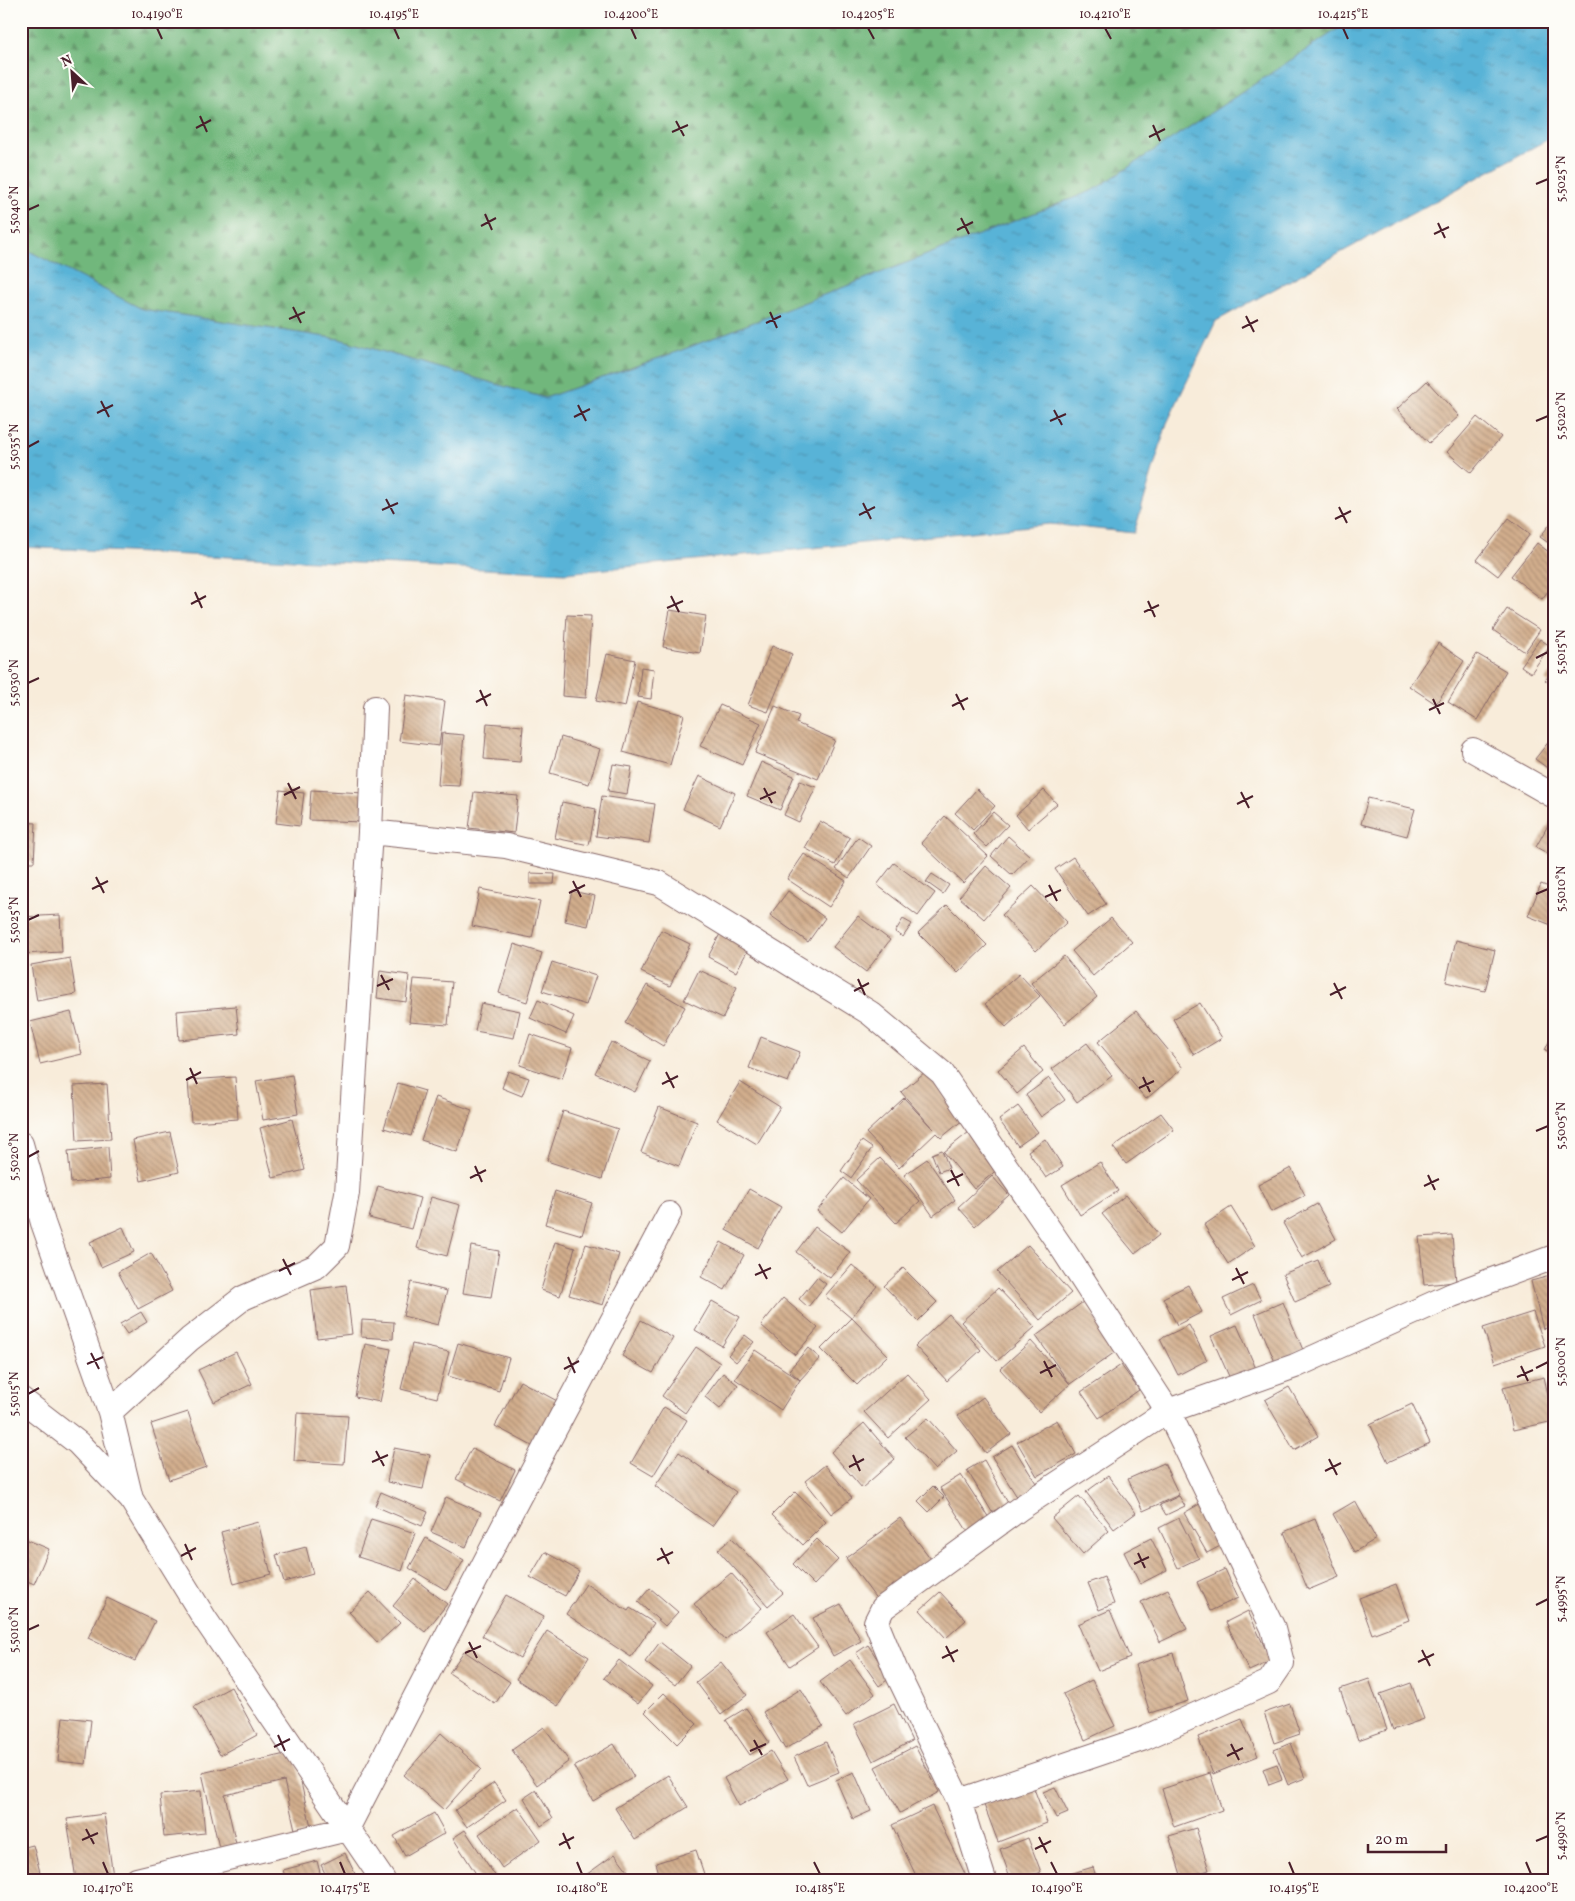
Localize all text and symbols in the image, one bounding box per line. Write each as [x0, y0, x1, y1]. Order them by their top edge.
text: 10.4190°E [131, 7, 183, 23]
text: 10.4195°E [369, 7, 419, 23]
text: 10.4200°E [604, 7, 658, 23]
text: 10.4205°E [842, 7, 894, 23]
text: 10.4210°E [1079, 7, 1131, 23]
text: 10.4215°E [1318, 7, 1368, 23]
north arrow [48, 48, 98, 98]
text: N [58, 51, 76, 72]
text: 5.5025°N [1554, 156, 1570, 202]
text: 5.5040°N [7, 186, 23, 234]
text: 5.5020°N [1554, 392, 1570, 440]
text: 5.5035°N [7, 424, 23, 470]
text: 5.5015°N [1554, 629, 1570, 674]
text: 5.5030°N [7, 659, 23, 707]
text: 5.5010°N [1554, 866, 1570, 912]
text: 5.5025°N [7, 897, 23, 943]
text: 5.5005°N [1554, 1102, 1570, 1150]
text: 5.5020°N [7, 1133, 23, 1181]
text: 5.5000°N [1554, 1337, 1570, 1387]
text: 5.5015°N [7, 1371, 23, 1416]
text: 5.4995°N [1554, 1575, 1570, 1623]
text: 5.5010°N [7, 1607, 23, 1653]
text: 5.4990°N [1554, 1812, 1570, 1860]
scale bar [1368, 1821, 1445, 1853]
text: 20 m [1375, 1830, 1408, 1851]
text: 10.4170°E [83, 1881, 133, 1897]
text: 10.4175°E [320, 1881, 370, 1897]
text: 10.4180°E [556, 1881, 608, 1897]
text: 10.4185°E [795, 1881, 845, 1897]
text: 10.4190°E [1031, 1881, 1083, 1897]
text: 10.4195°E [1269, 1881, 1319, 1897]
text: 10.4200°E [1504, 1881, 1558, 1897]

